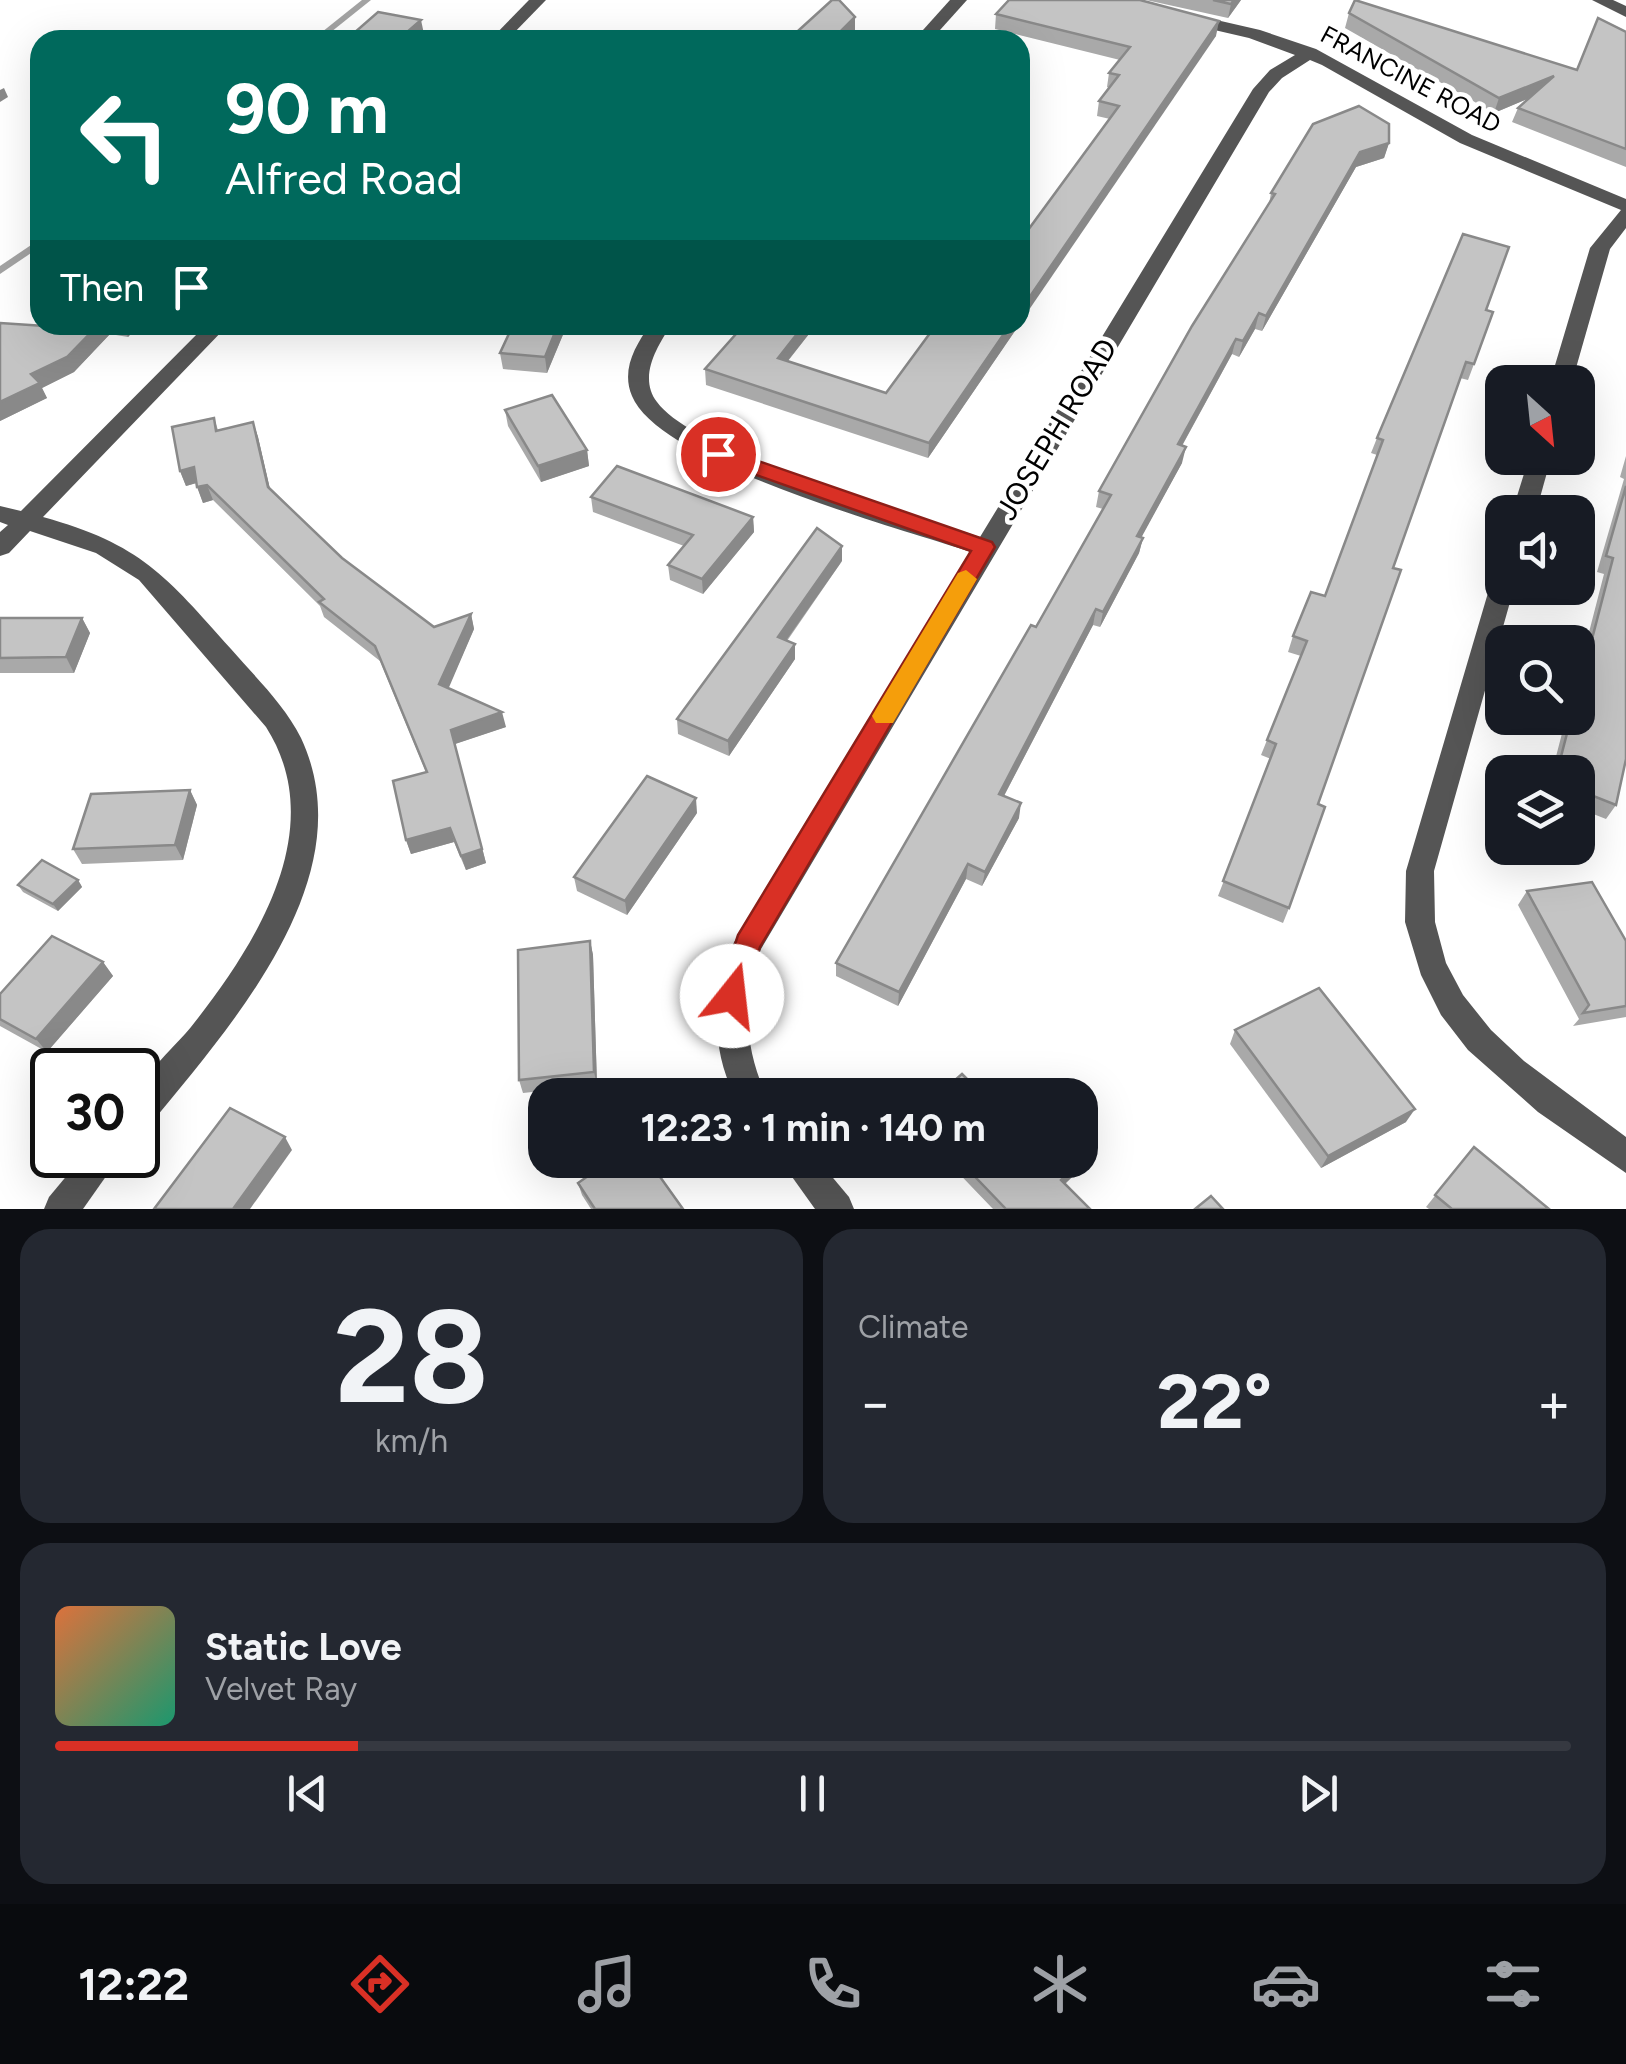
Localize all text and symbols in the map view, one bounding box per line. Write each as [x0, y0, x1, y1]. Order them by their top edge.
street label: FRANCINE ROAD [1316, 19, 1506, 139]
text: 90 m [225, 66, 389, 151]
icon: left [60, 70, 190, 200]
text: Alfred Road [225, 151, 463, 205]
icon: arrive [164, 260, 219, 315]
text: Then [60, 265, 144, 311]
street label: JOSEPH ROAD [987, 332, 1125, 526]
north arrow [1485, 365, 1595, 475]
map controls [1485, 365, 1595, 865]
pin [676, 412, 761, 497]
icon: arrive [691, 427, 746, 482]
button: sound [1485, 495, 1595, 605]
button: search [1485, 625, 1595, 735]
button: layers [1485, 755, 1595, 865]
position arrow [680, 944, 784, 1048]
speed limit sign: 30 [30, 1048, 160, 1178]
text: 12:23 · 1 min · 140 m [640, 1105, 986, 1151]
text: 28 [334, 1279, 489, 1435]
text: Climate [858, 1308, 969, 1346]
text: 22° [1157, 1357, 1272, 1447]
text: − [858, 1370, 892, 1436]
text: + [1537, 1370, 1571, 1436]
text: km/h [375, 1422, 448, 1460]
text: Static Love [205, 1624, 402, 1670]
text: Velvet Ray [205, 1670, 357, 1708]
icon: previous [280, 1766, 335, 1821]
icon: pause [785, 1766, 840, 1821]
icon: next [1291, 1766, 1346, 1821]
icon: directions [345, 1949, 415, 2019]
icon: music [572, 1949, 642, 2019]
icon: phone [798, 1949, 868, 2019]
icon: climate [1025, 1949, 1095, 2019]
icon: car [1251, 1949, 1321, 2019]
icon: filters [1478, 1949, 1548, 2019]
text: 12:22 [78, 1957, 189, 2011]

